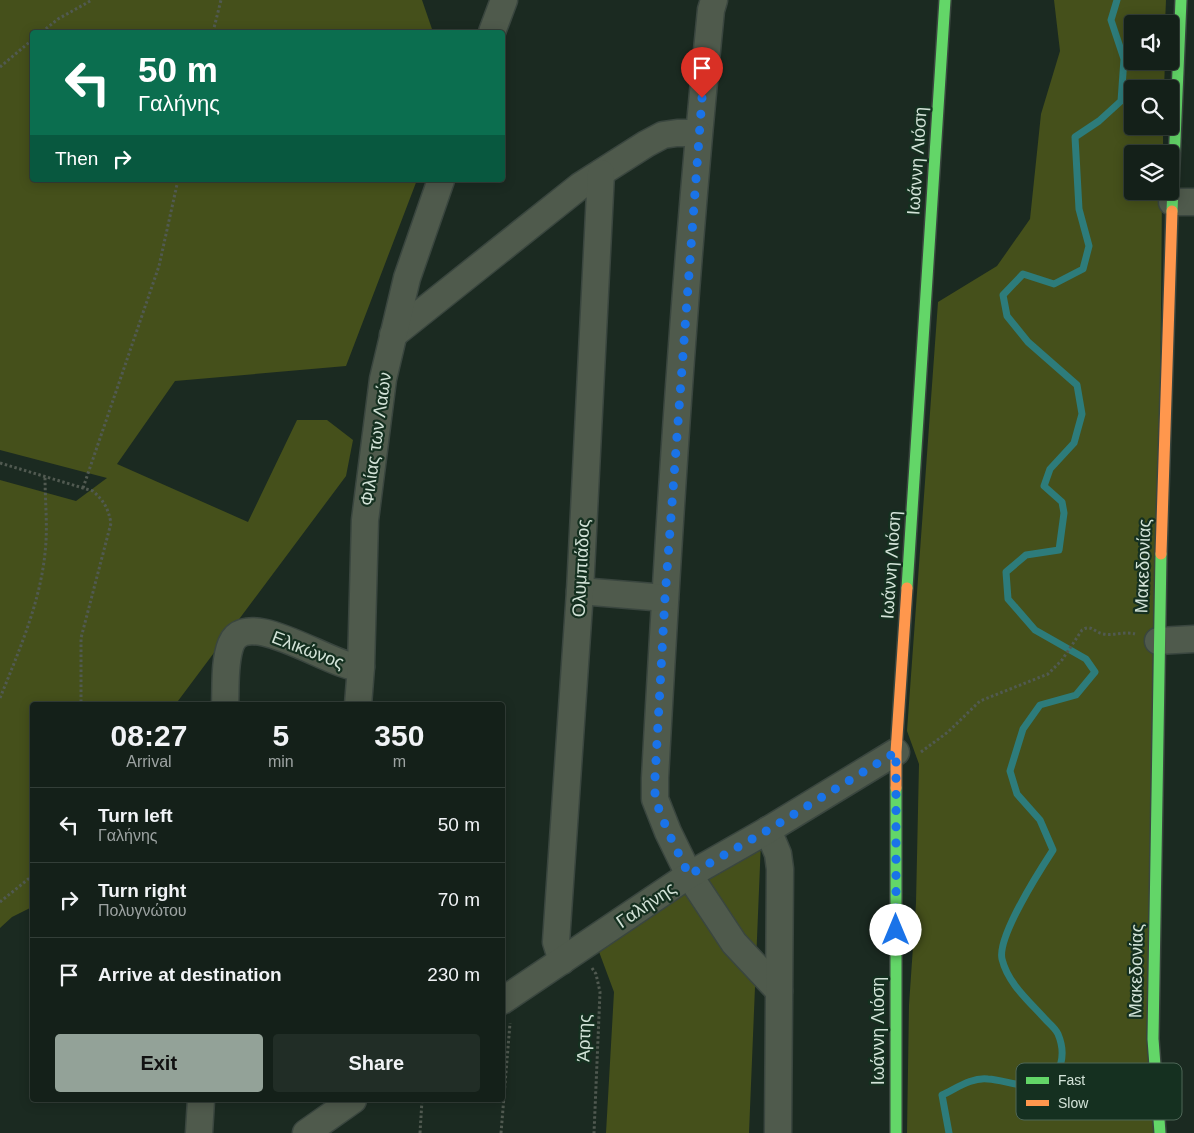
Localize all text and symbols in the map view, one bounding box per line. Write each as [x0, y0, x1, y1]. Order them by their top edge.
map controls [1124, 15, 1179, 200]
button: sound [1124, 15, 1179, 70]
pin [681, 47, 723, 98]
icon: left [55, 50, 120, 115]
text: 50 m [138, 50, 218, 89]
icon: arrive [688, 54, 716, 82]
button: search [1124, 80, 1179, 135]
text: Γαλήνης [138, 91, 220, 116]
street label: Ιωάννη Λιόση [903, 106, 931, 216]
icon: right [108, 145, 136, 173]
button: layers [1124, 145, 1179, 200]
text: Then [55, 148, 98, 169]
street label: Φιλίας των Λαών [357, 371, 395, 507]
street label: Ιωάννη Λιόση [877, 510, 905, 620]
street label: Ολυμπιάδος [568, 518, 594, 618]
street label: Μακεδονίας [1131, 518, 1155, 614]
street label: Ελικώνος [269, 627, 347, 673]
text: 08:27 [111, 719, 187, 752]
text: 5 [272, 719, 289, 752]
text: 350 [374, 719, 424, 752]
text: Arrival [126, 753, 172, 770]
text: min [268, 753, 294, 770]
text: m [393, 753, 406, 770]
text: Turn left [98, 805, 173, 826]
icon: left [55, 811, 83, 839]
text: 50 m [438, 814, 480, 835]
text: Γαλήνης [98, 827, 158, 844]
street label: Γαλήνης [613, 878, 680, 932]
text: Turn right [98, 880, 186, 901]
icon: right [55, 886, 83, 914]
text: 70 m [438, 889, 480, 910]
text: Πολυγνώτου [98, 902, 187, 919]
position arrow [869, 903, 921, 955]
street label: Μακεδονίας [1125, 923, 1147, 1018]
icon: arrive [55, 961, 83, 989]
text: Arrive at destination [98, 964, 282, 985]
text: 230 m [427, 964, 480, 985]
street label: Ιωάννη Λιόση [868, 977, 888, 1085]
street label: Άρτης [573, 1013, 595, 1062]
button: Exit [55, 1034, 263, 1092]
button: Share [273, 1034, 480, 1092]
legend [1016, 1063, 1182, 1120]
text: Fast [1058, 1072, 1085, 1088]
text: Slow [1058, 1095, 1089, 1111]

